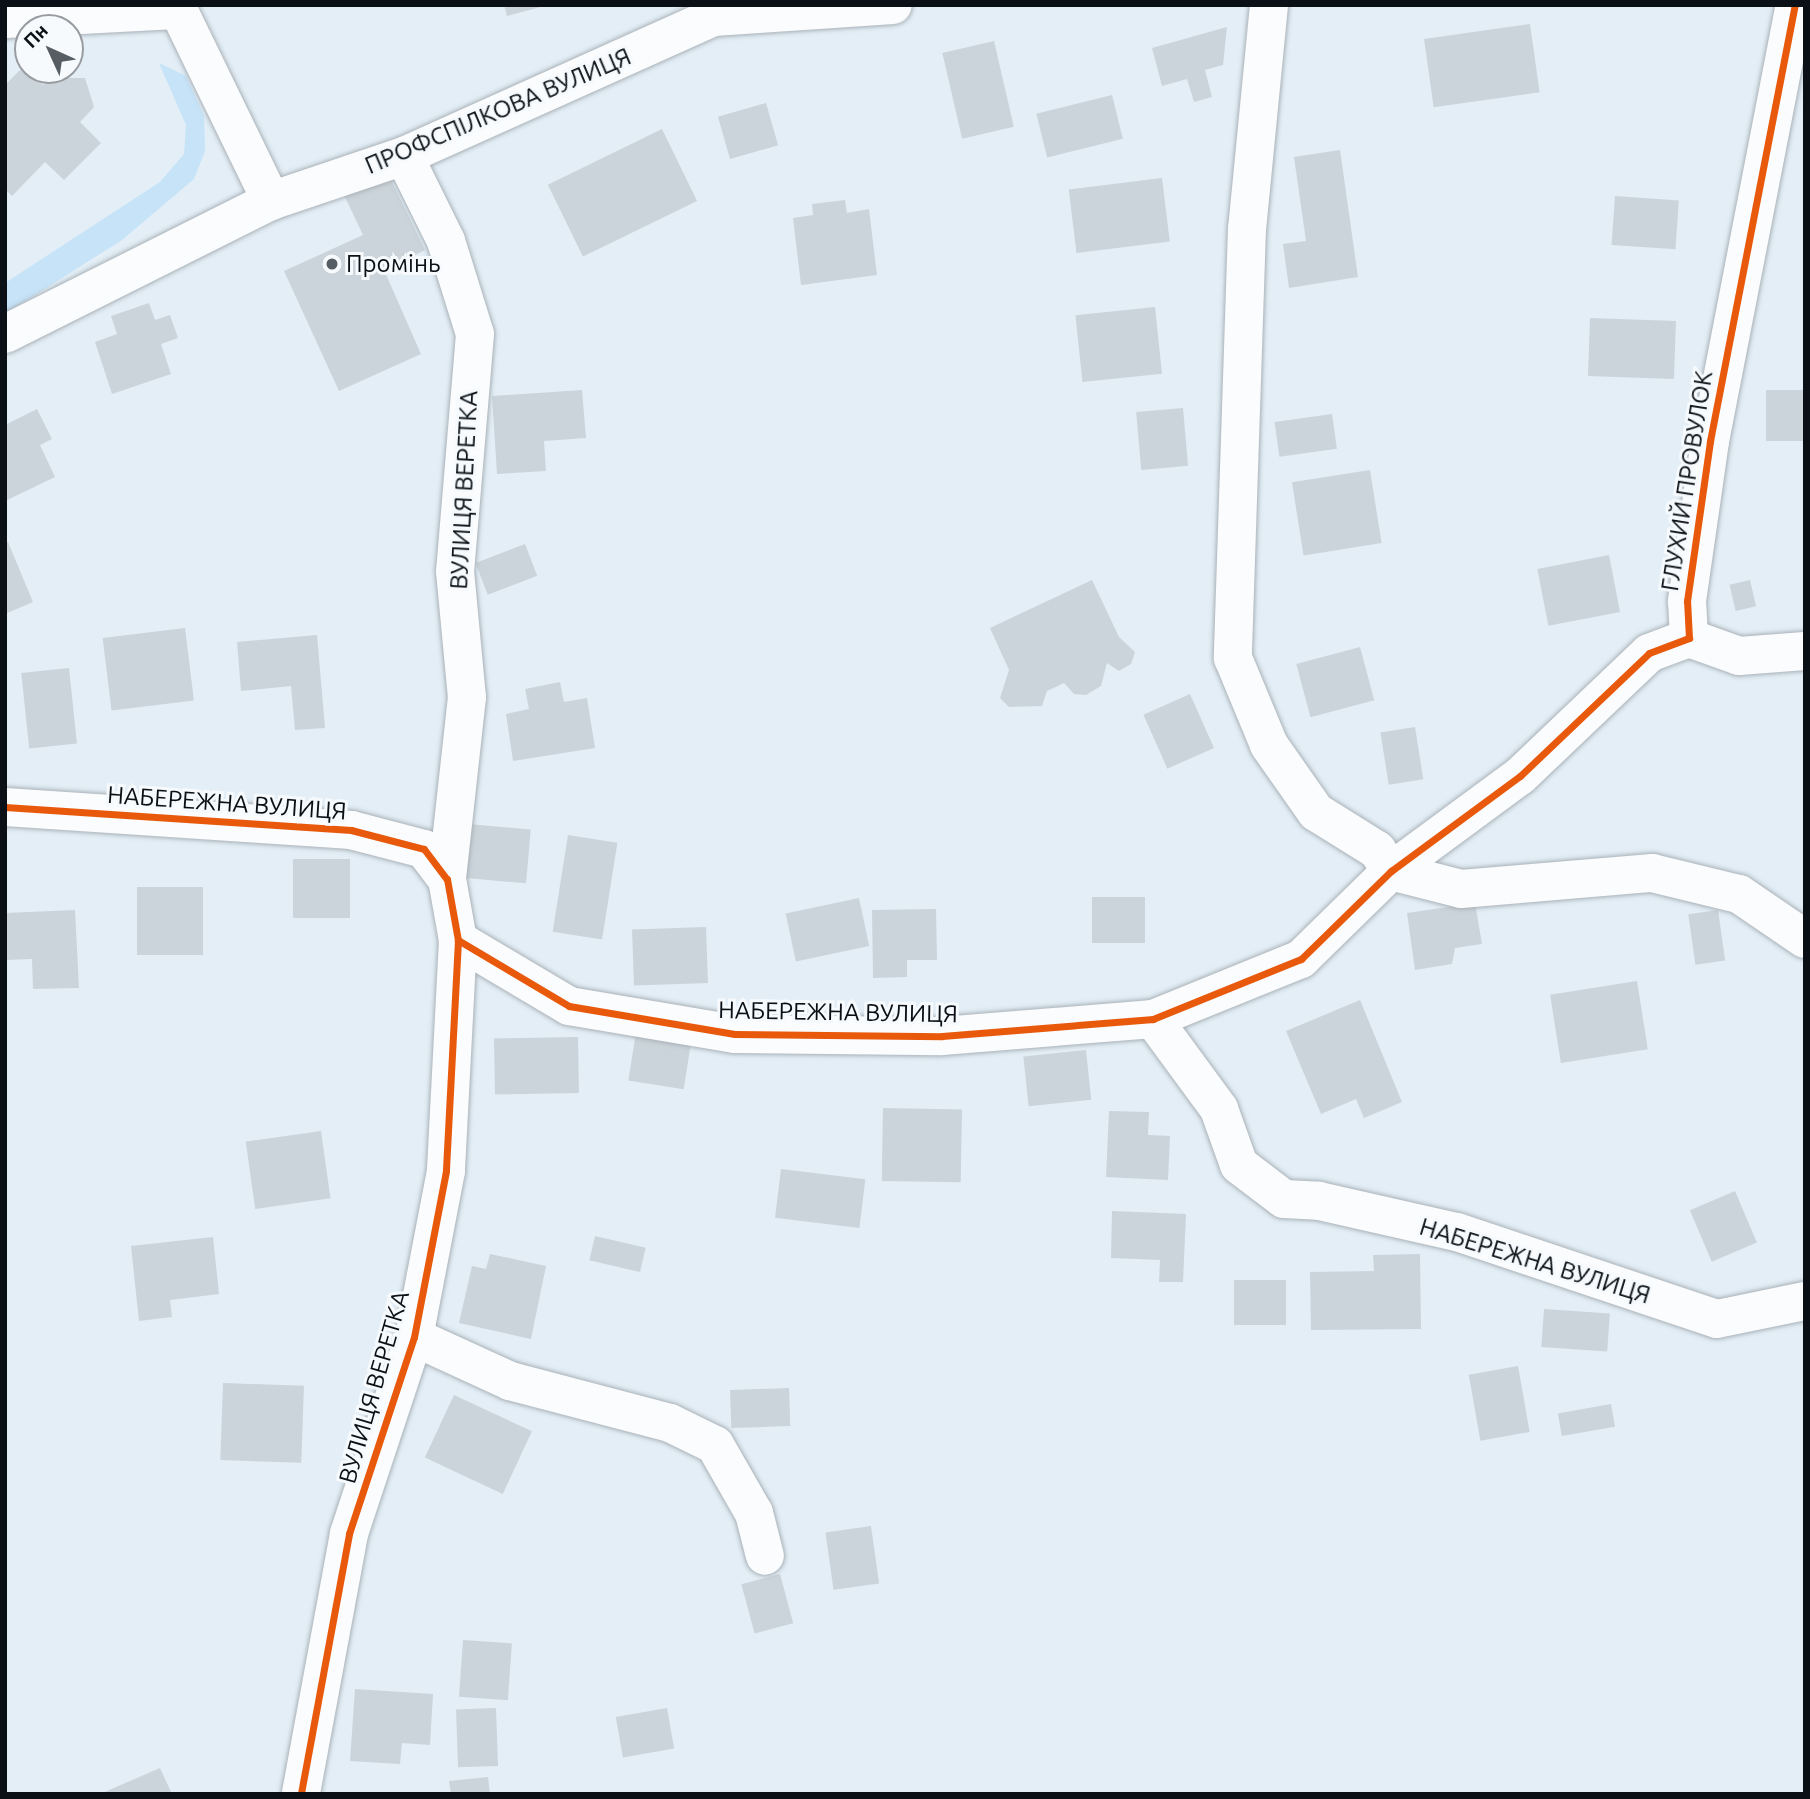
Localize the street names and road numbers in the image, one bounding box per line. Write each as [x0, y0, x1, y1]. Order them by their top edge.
street label: ПРОФСПІЛКОВА ВУЛИЦЯ [361, 42, 635, 180]
street label: ГЛУХИЙ ПРОВУЛОК [1655, 369, 1719, 593]
street label: ВУЛИЦЯ ВЕРЕТКА [444, 390, 484, 590]
street label: НАБЕРЕЖНА ВУЛИЦЯ [106, 780, 348, 826]
street label: НАБЕРЕЖНА ВУЛИЦЯ [718, 996, 958, 1028]
street label: НАБЕРЕЖНА ВУЛИЦЯ [1416, 1212, 1654, 1310]
street label: ВУЛИЦЯ ВЕРЕТКА [333, 1287, 415, 1487]

